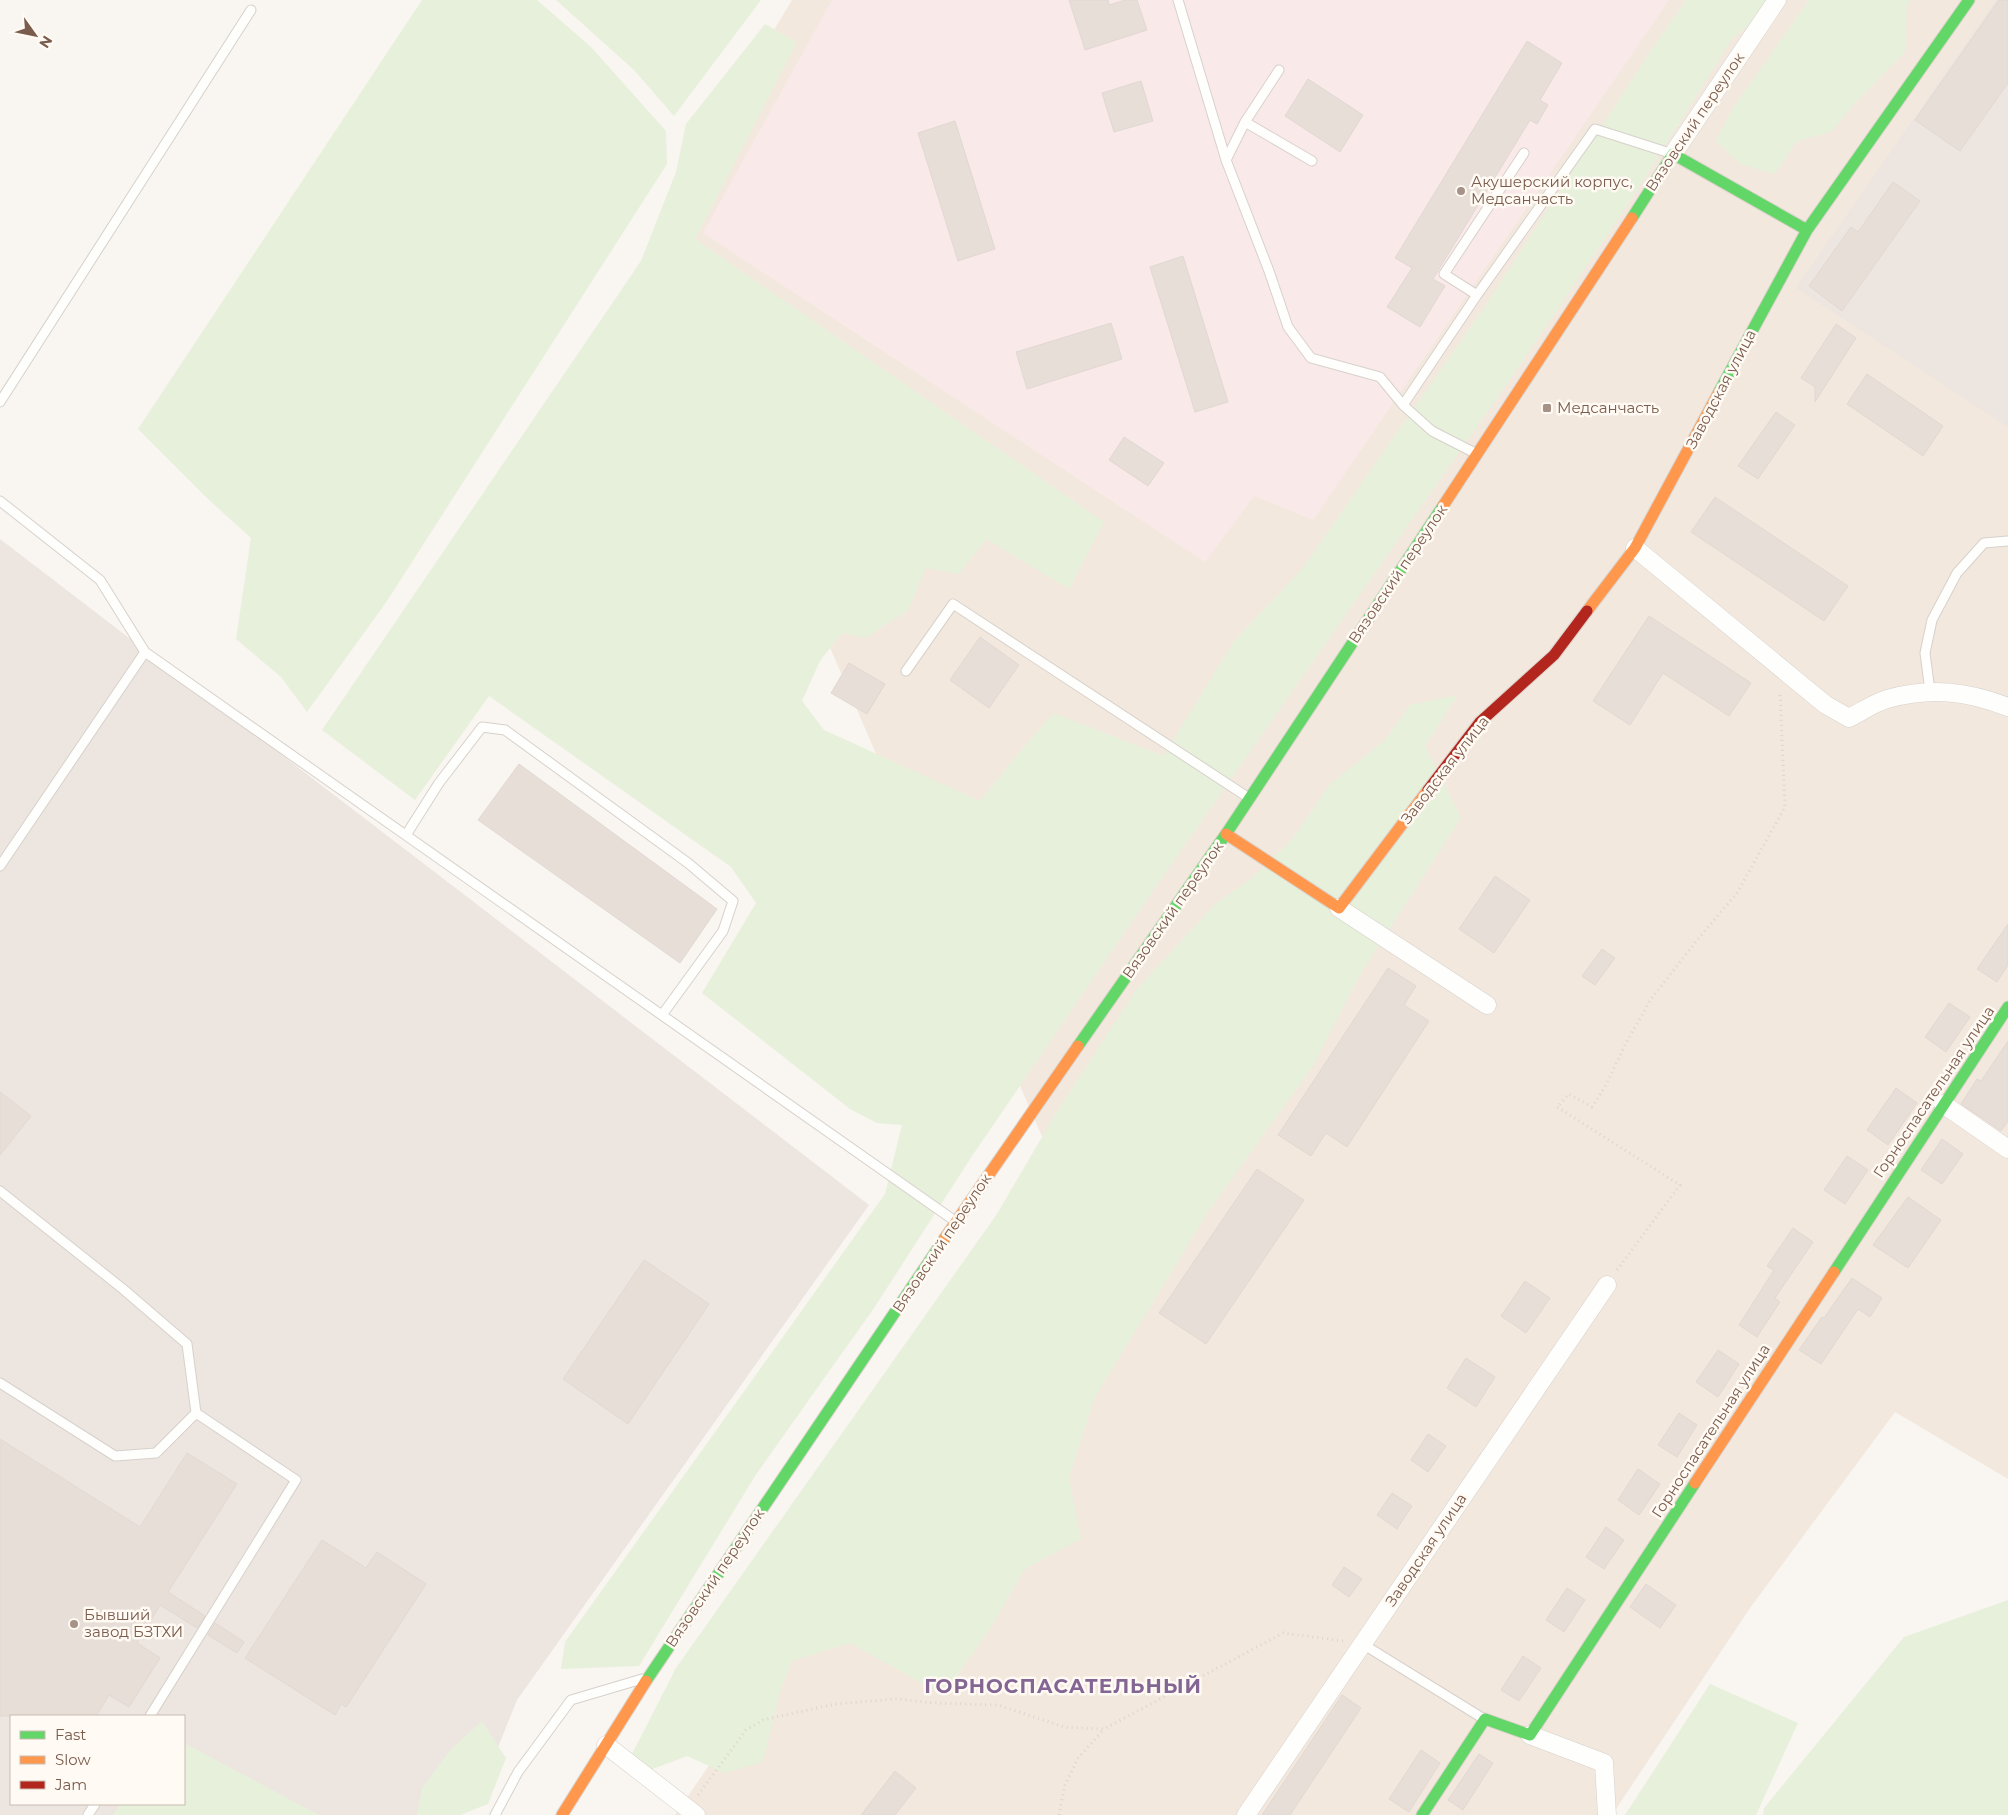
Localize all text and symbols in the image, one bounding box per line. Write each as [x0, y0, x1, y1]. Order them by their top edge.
north arrow [10, 10, 60, 60]
text: N [35, 32, 57, 52]
street label: Вязовский переулок [1641, 48, 1748, 195]
place label: Акушерский корпус, Медсанчасть [1471, 172, 1633, 208]
marker: Акушерский корпус, Медсанчасть [1455, 185, 1467, 197]
street label: Заводская улица [1681, 326, 1760, 452]
place label: Медсанчасть [1557, 398, 1659, 417]
marker: Медсанчасть [1541, 402, 1553, 414]
street label: Вязовский переулок [1344, 500, 1451, 647]
street label: Заводская улица [1396, 712, 1493, 828]
street label: Вязовский переулок [1118, 837, 1227, 982]
street label: Горноспасательная улица [1869, 1002, 1998, 1181]
street label: Вязовский переулок [888, 1169, 995, 1316]
street label: Горноспасательная улица [1647, 1340, 1774, 1521]
street label: Заводская улица [1381, 1490, 1470, 1610]
street label: Вязовский переулок [661, 1504, 768, 1651]
place label: Бывший завод БЗТХИ [84, 1605, 183, 1641]
marker: Бывший завод БЗТХИ [68, 1618, 80, 1630]
district label: ГОРНОСПАСАТЕЛЬНЫЙ [924, 1674, 1202, 1698]
legend [10, 1715, 185, 1805]
text: Fast [55, 1725, 86, 1744]
text: Slow [55, 1750, 91, 1769]
text: Jam [54, 1775, 87, 1794]

